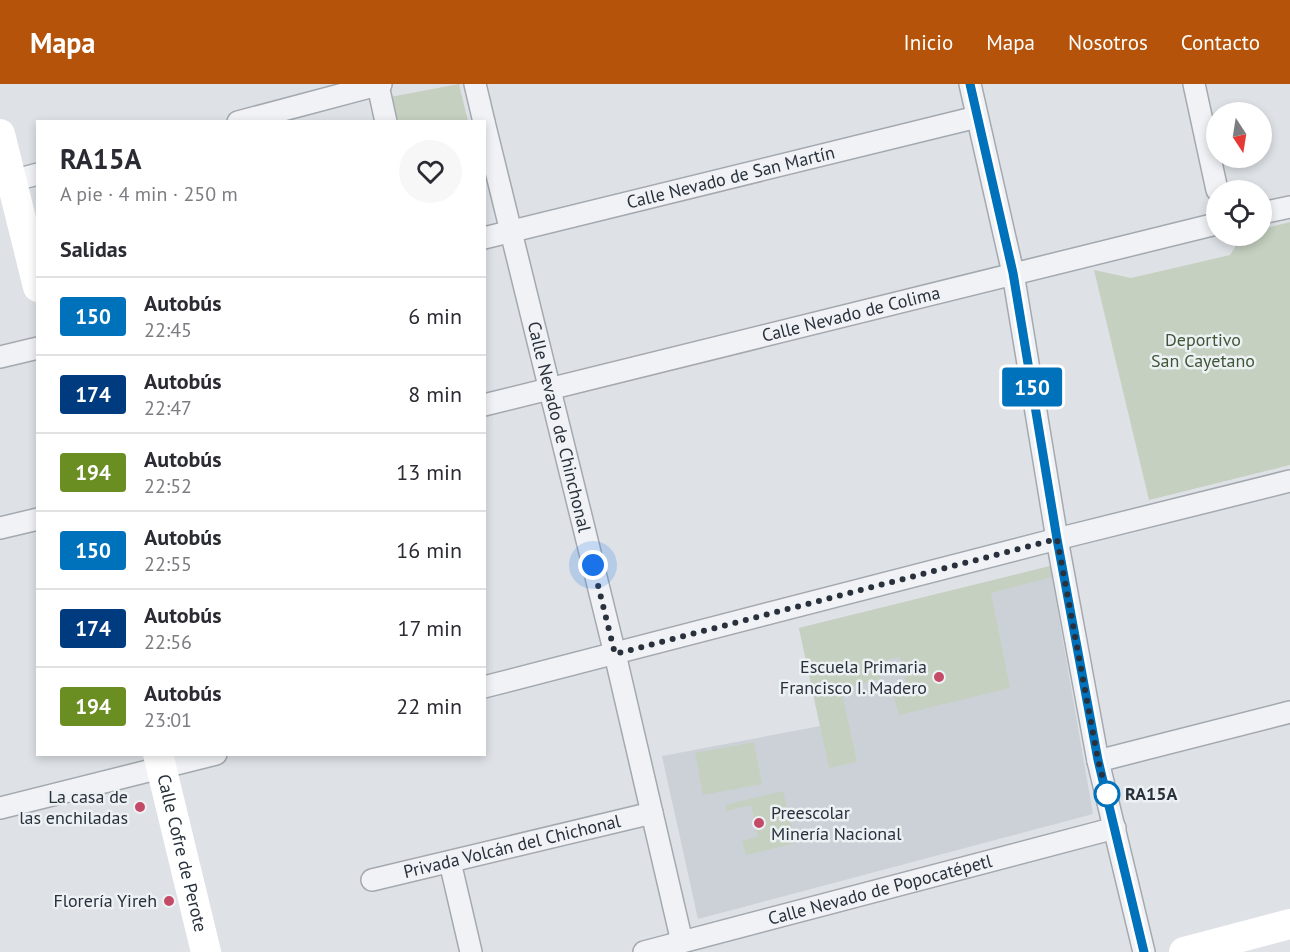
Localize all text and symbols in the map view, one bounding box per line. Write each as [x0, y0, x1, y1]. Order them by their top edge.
text: Mapa [30, 24, 95, 61]
text: Inicio [904, 29, 953, 56]
text: Mapa [986, 29, 1035, 56]
text: Nosotros [1068, 29, 1148, 56]
text: Contacto [1181, 29, 1260, 56]
north arrow [1206, 102, 1272, 168]
map controls [1206, 102, 1272, 246]
text: RA15A [60, 140, 141, 177]
button: heart [399, 140, 462, 203]
street label: Calle Nevado de San Martín [624, 140, 837, 214]
button: locate [1206, 180, 1272, 246]
text: A pie · 4 min · 250 m [60, 181, 238, 207]
text: Salidas [60, 235, 127, 263]
street label: Calle Nevado de Colima [759, 281, 942, 347]
text: Autobús [144, 289, 221, 317]
text: 6 min [408, 302, 462, 330]
text: 150 [75, 303, 111, 330]
text: 22:45 [144, 317, 192, 343]
street label: Calle Nevado de Chinchonal [523, 319, 597, 535]
park label: Deportivo San Cayetano [1151, 328, 1255, 372]
text: Autobús [144, 367, 221, 395]
line badge: 150 [998, 368, 1066, 406]
text: 150 [1014, 374, 1050, 401]
text: 8 min [408, 380, 462, 408]
text: 174 [75, 381, 111, 408]
text: 22:47 [144, 395, 192, 421]
text: Autobús [144, 445, 221, 473]
text: 13 min [396, 458, 462, 486]
text: 194 [75, 459, 111, 486]
text: 22:52 [144, 473, 192, 499]
text: Autobús [144, 523, 221, 551]
text: 16 min [396, 536, 462, 564]
text: 150 [75, 537, 111, 564]
your location [578, 550, 608, 580]
text: 22:55 [144, 551, 192, 577]
text: Autobús [144, 601, 221, 629]
text: 17 min [398, 614, 462, 642]
text: 174 [75, 615, 111, 642]
text: 22:56 [144, 629, 192, 655]
place label: Escuela Primaria Francisco I. Madero [780, 655, 927, 699]
marker: Escuela Primaria Francisco I. Madero [932, 670, 946, 684]
text: Autobús [144, 679, 221, 707]
text: 22 min [396, 692, 462, 720]
text: 194 [75, 693, 111, 720]
text: 23:01 [144, 707, 192, 733]
street label: Calle Cofre de Perote [152, 772, 213, 934]
marker: RA15A [1094, 781, 1120, 807]
place label: RA15A [1125, 782, 1177, 805]
place label: La casa de las enchiladas [19, 785, 128, 829]
marker: La casa de las enchiladas [133, 800, 147, 814]
place label: Preescolar Minería Nacional [771, 801, 902, 845]
street label: Privada Volcán del Chichonal [401, 809, 623, 883]
marker: Preescolar Minería Nacional [752, 816, 766, 830]
street label: Calle Nevado de Popocatépetl [765, 849, 995, 930]
place label: Florería Yireh [53, 889, 157, 912]
marker: Florería Yireh [162, 894, 176, 908]

